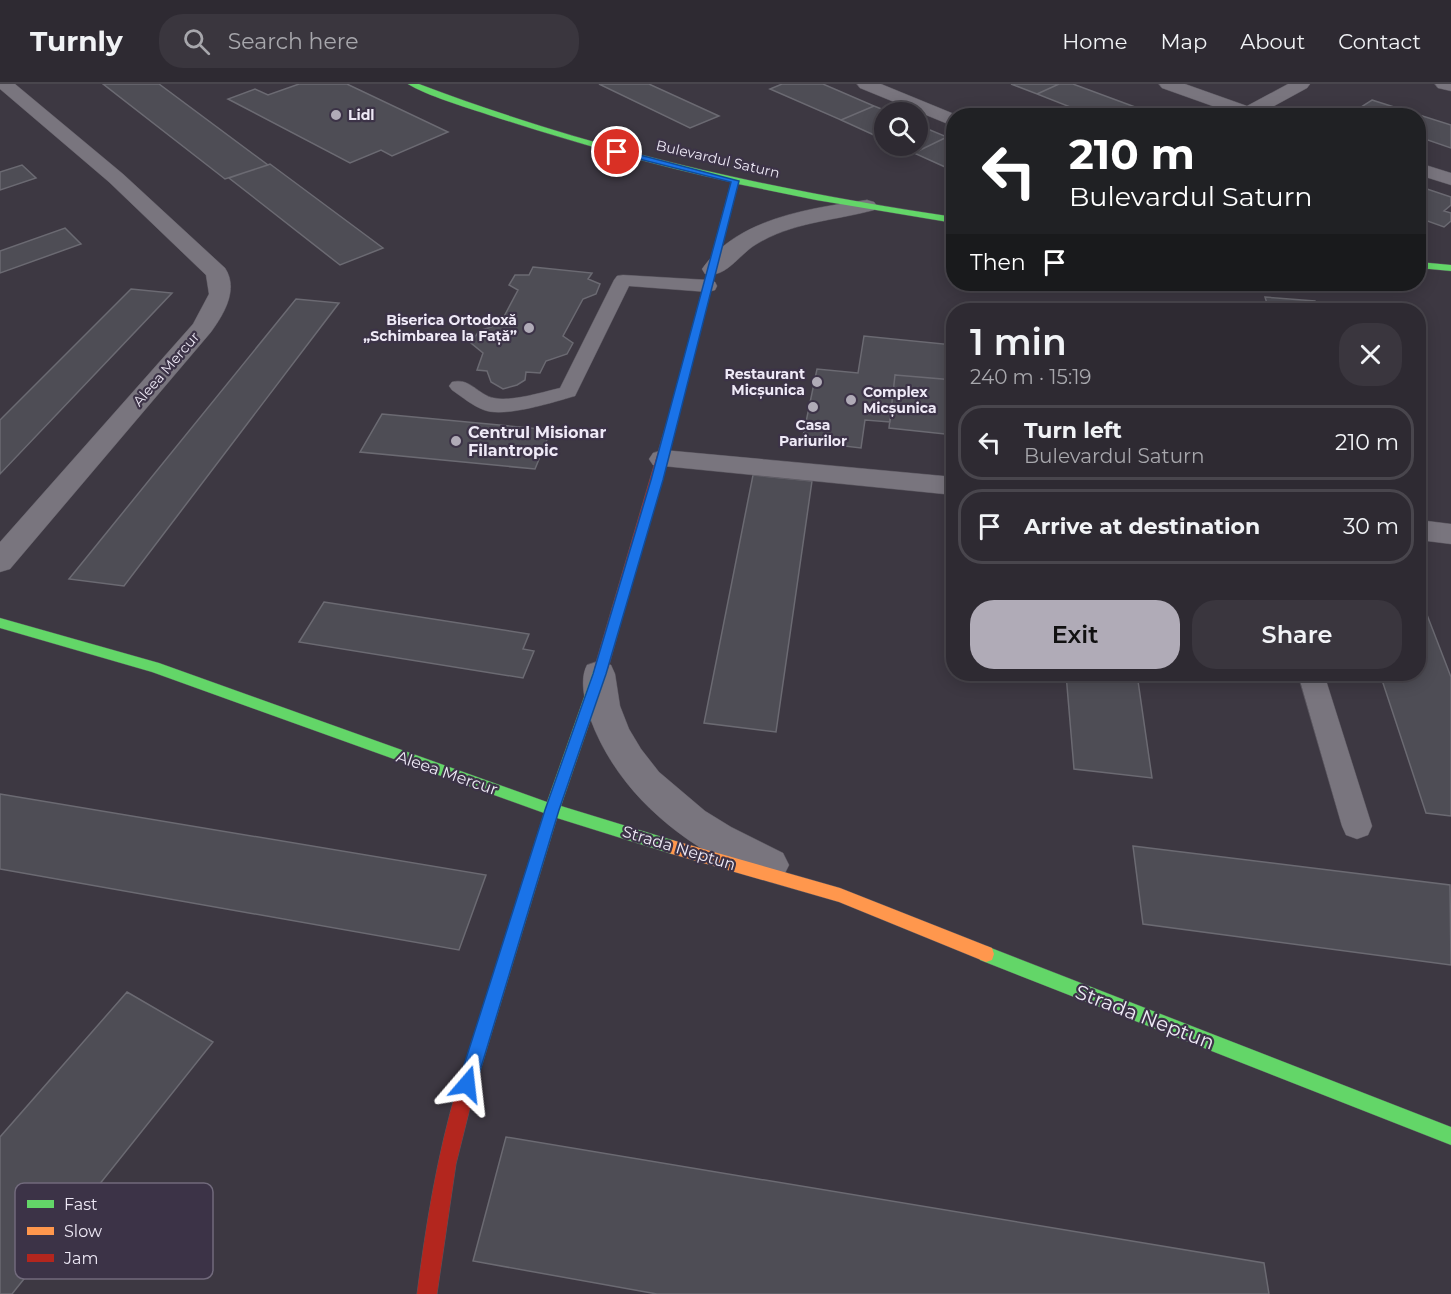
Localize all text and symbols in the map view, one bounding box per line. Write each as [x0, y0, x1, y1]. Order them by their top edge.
search box [159, 14, 579, 68]
text: Turnly [30, 24, 123, 58]
icon: search [180, 25, 213, 58]
text: Search here [228, 28, 359, 55]
text: Home [1062, 29, 1127, 54]
text: Map [1160, 29, 1207, 54]
text: About [1240, 29, 1305, 54]
text: Contact [1338, 29, 1421, 54]
map controls [874, 102, 928, 156]
button: search [874, 102, 928, 156]
place label: Lidl [348, 106, 375, 124]
marker: Lidl [329, 108, 343, 122]
pin [591, 126, 642, 177]
text: 210 m [1069, 128, 1195, 180]
icon: left [970, 132, 1048, 210]
icon: arrive [600, 135, 633, 168]
street label: Bulevardul Saturn [654, 136, 782, 182]
text: Bulevardul Saturn [1069, 180, 1313, 213]
icon: arrive [1038, 246, 1071, 279]
text: Then [970, 249, 1026, 276]
place label: Biserica Ortodoxă „Schimbarea la Față” [363, 311, 517, 346]
text: 1 min [970, 320, 1067, 364]
marker: Biserica Ortodoxă „Schimbarea la Față” [522, 321, 536, 335]
button: close [1339, 323, 1402, 386]
street label: Aleea Mercur [129, 328, 203, 410]
place label: Restaurant Micșunica [724, 365, 805, 400]
text: 240 m · 15:19 [970, 365, 1092, 389]
marker: Restaurant Micșunica [810, 375, 824, 389]
place label: Complex Micșunica [863, 383, 937, 418]
marker: Complex Micșunica [844, 393, 858, 407]
marker: Casa Pariurilor [806, 400, 820, 414]
place label: Casa Pariurilor [779, 416, 847, 450]
text: Turn left [1024, 417, 1122, 444]
place label: Centrul Misionar Filantropic [468, 423, 606, 460]
icon: left [973, 426, 1006, 459]
text: 210 m [1335, 429, 1399, 456]
marker: Centrul Misionar Filantropic [449, 434, 463, 448]
text: Bulevardul Saturn [1024, 444, 1204, 468]
icon: arrive [973, 510, 1006, 543]
text: Arrive at destination [1024, 513, 1260, 540]
text: 30 m [1343, 513, 1399, 540]
button: Exit [970, 600, 1180, 669]
button: Share [1192, 600, 1402, 669]
street label: Aleea Mercur [394, 747, 500, 799]
street label: Strada Neptun [620, 822, 738, 874]
street label: Strada Neptun [1072, 979, 1218, 1055]
position arrow [435, 1052, 499, 1116]
legend [15, 1183, 213, 1279]
text: Fast [64, 1195, 98, 1214]
text: Slow [64, 1222, 102, 1241]
text: Jam [63, 1249, 98, 1268]

